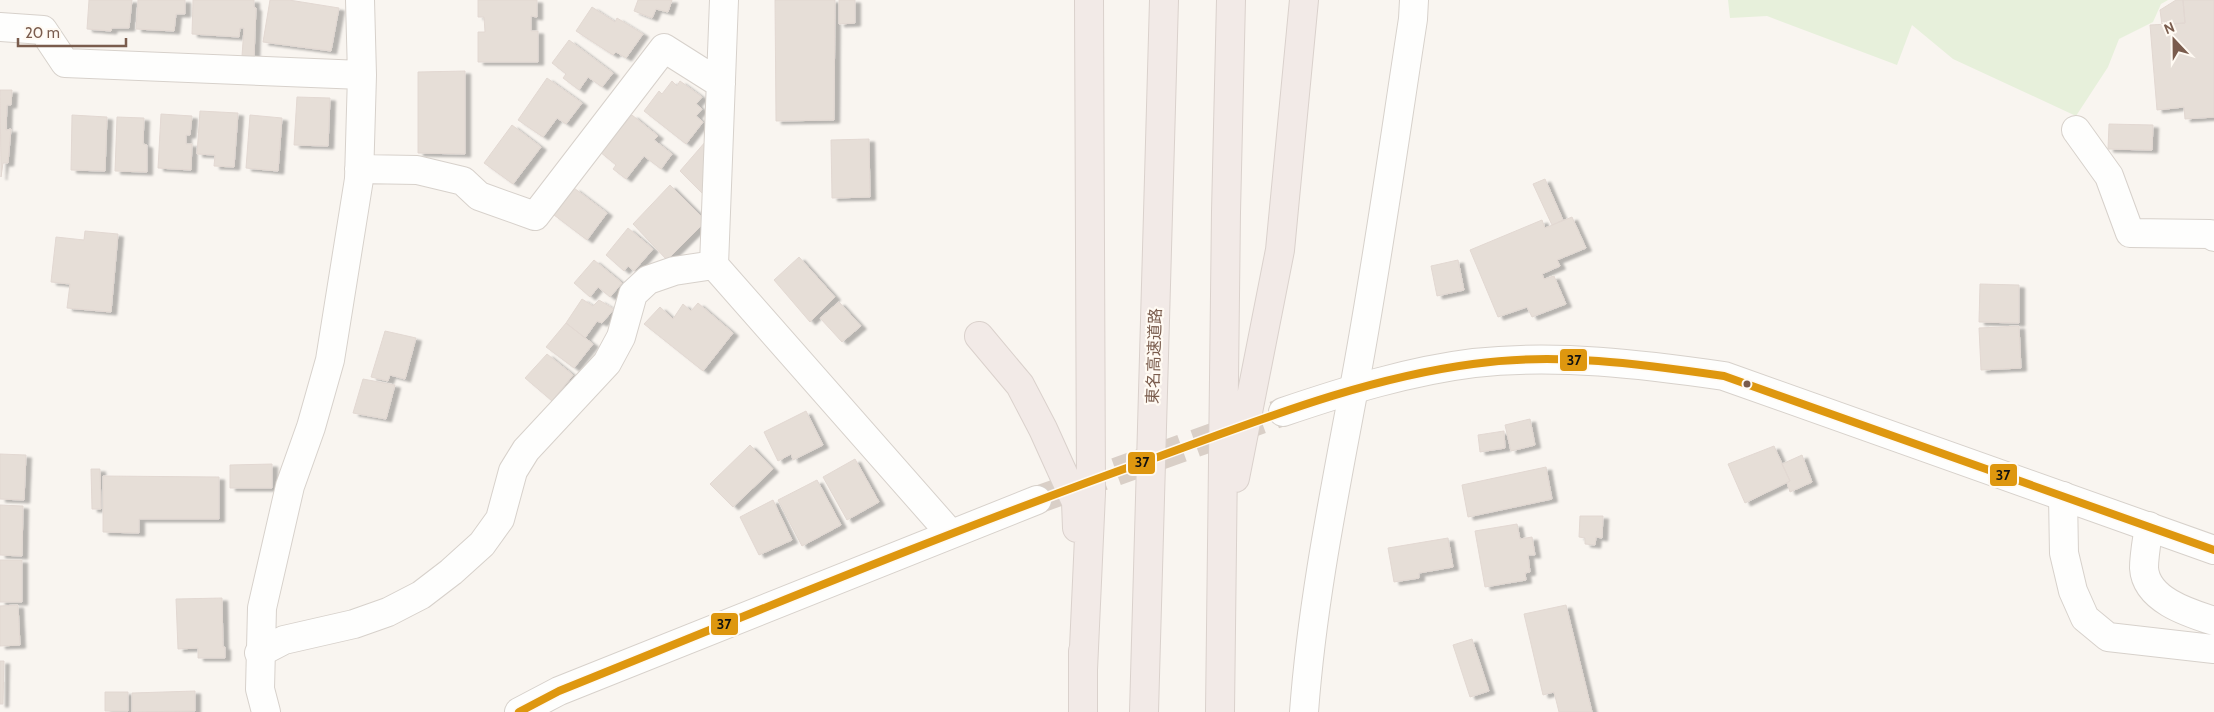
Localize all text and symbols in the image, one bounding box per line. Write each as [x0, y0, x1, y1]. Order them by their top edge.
scale bar [18, 15, 125, 47]
north arrow [2149, 15, 2199, 65]
text: N [2161, 18, 2177, 38]
text: 20 m [25, 24, 60, 42]
street label: 東名高速道路 [1143, 308, 1165, 404]
line badge: 37 [1559, 348, 1588, 372]
text: 37 [1567, 351, 1582, 369]
unlabelled marker [1742, 379, 1752, 389]
line badge: 37 [1127, 451, 1156, 475]
text: 37 [1135, 453, 1150, 471]
line badge: 37 [1989, 463, 2018, 487]
text: 37 [1996, 466, 2011, 484]
line badge: 37 [710, 612, 739, 636]
text: 37 [717, 615, 732, 633]

